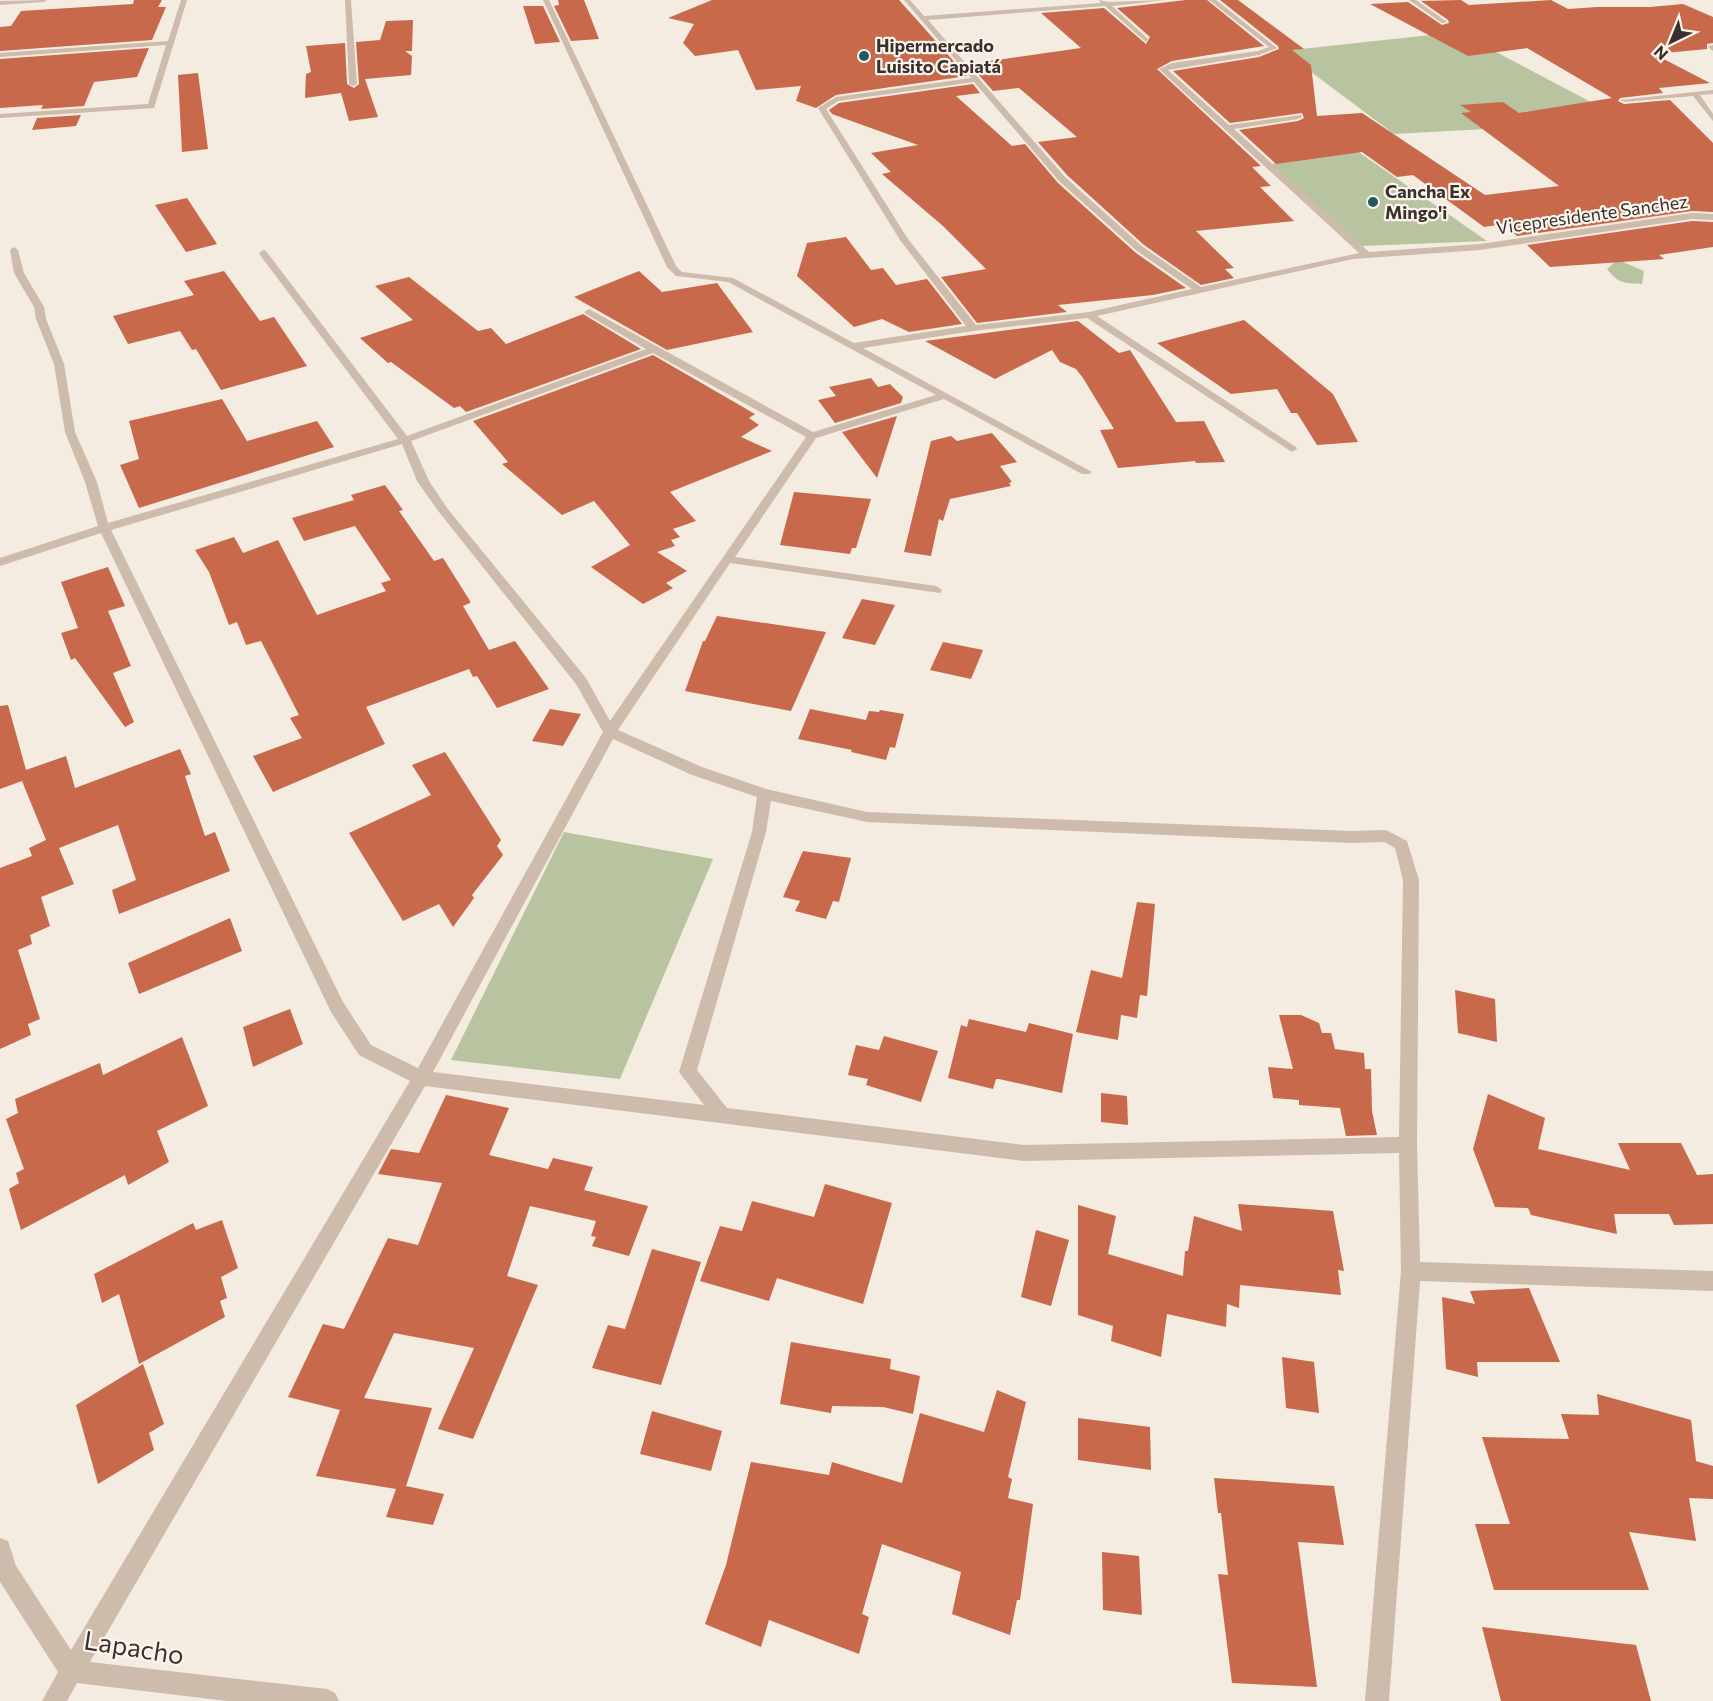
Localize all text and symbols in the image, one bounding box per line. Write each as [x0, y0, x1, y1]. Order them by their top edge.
north arrow [1641, 12, 1701, 72]
place label: Hipermercado Luisito Capiatá [876, 34, 1001, 77]
text: N [1650, 42, 1671, 64]
marker: Hipermercado Luisito Capiatá [857, 49, 871, 63]
place label: Cancha Ex Mingo'i [1385, 180, 1470, 223]
street label: Vicepresidente Sanchez [1494, 190, 1689, 238]
marker: Cancha Ex Mingo'i [1366, 195, 1380, 209]
street label: Lapacho [82, 1623, 186, 1670]

